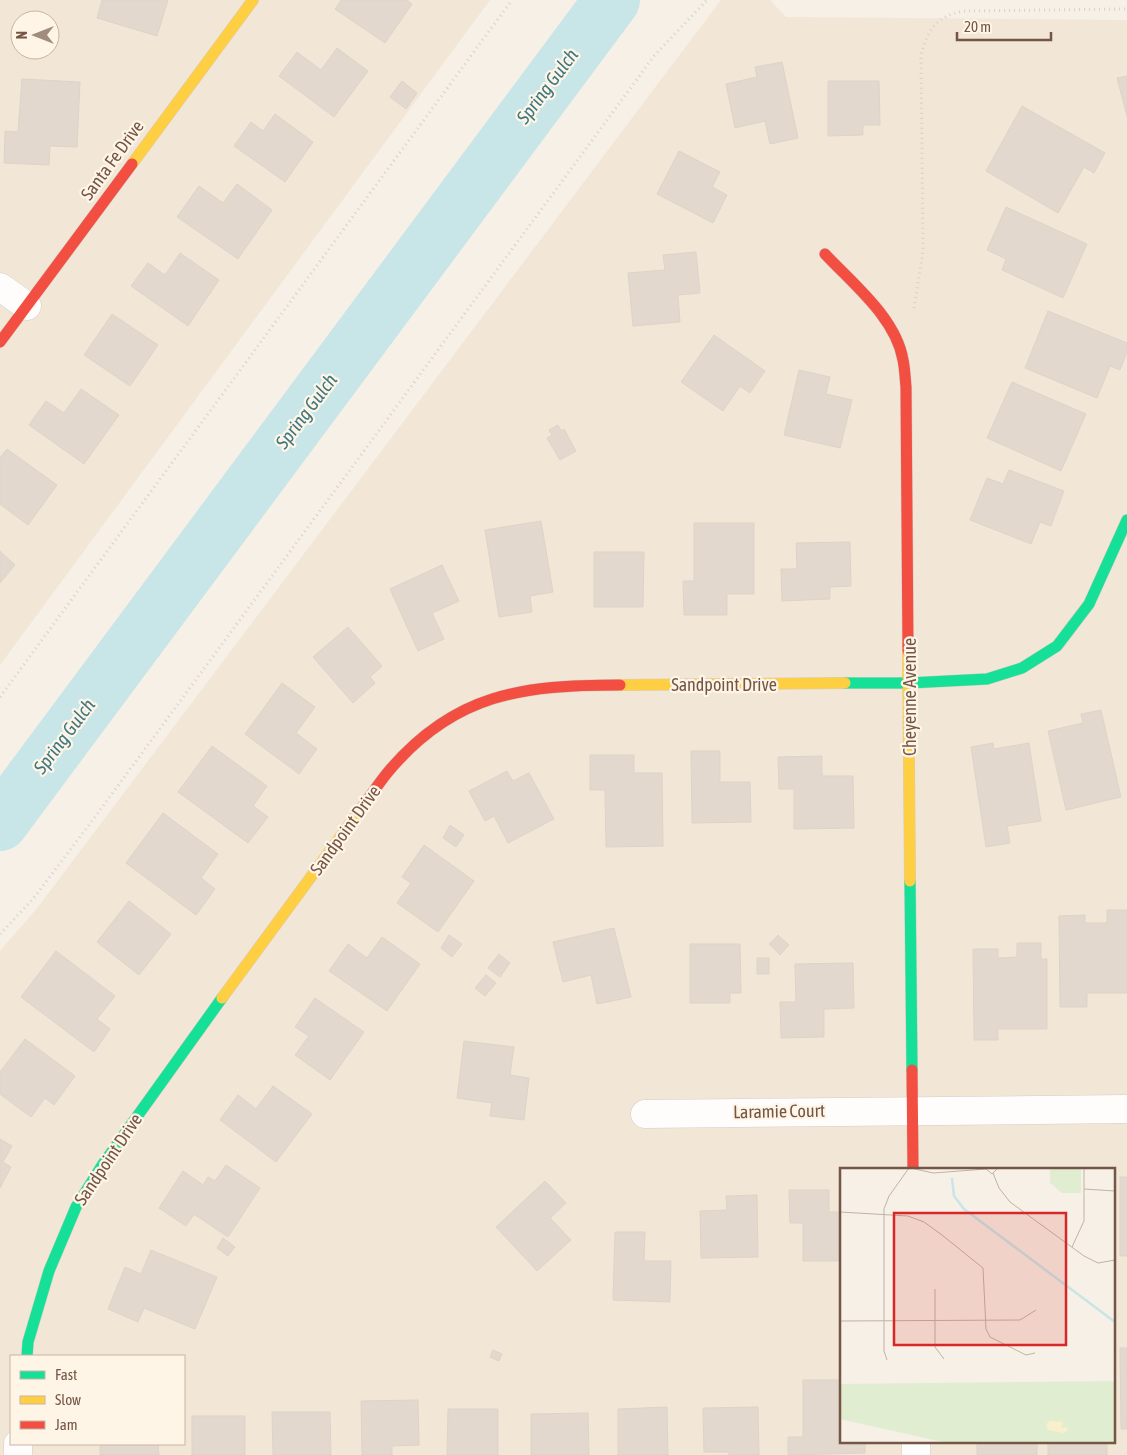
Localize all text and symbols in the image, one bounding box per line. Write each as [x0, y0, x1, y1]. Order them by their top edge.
north arrow [10, 10, 60, 60]
scale bar [957, 10, 1051, 42]
text: 20 m [964, 18, 991, 35]
text: N [14, 31, 30, 39]
water label: Spring Gulch [511, 44, 582, 129]
street label: Santa Fe Drive [76, 116, 148, 204]
water label: Spring Gulch [270, 369, 341, 454]
street label: Cheyenne Avenue [899, 638, 920, 756]
street label: Sandpoint Drive [671, 674, 777, 695]
water label: Spring Gulch [28, 694, 99, 779]
street label: Sandpoint Drive [305, 781, 385, 879]
street label: Laramie Court [733, 1100, 825, 1122]
street label: Sandpoint Drive [70, 1109, 146, 1209]
inset map [840, 1168, 1114, 1442]
legend [10, 1355, 185, 1445]
text: Fast [55, 1366, 77, 1383]
text: Slow [55, 1391, 81, 1408]
text: Jam [55, 1416, 78, 1433]

